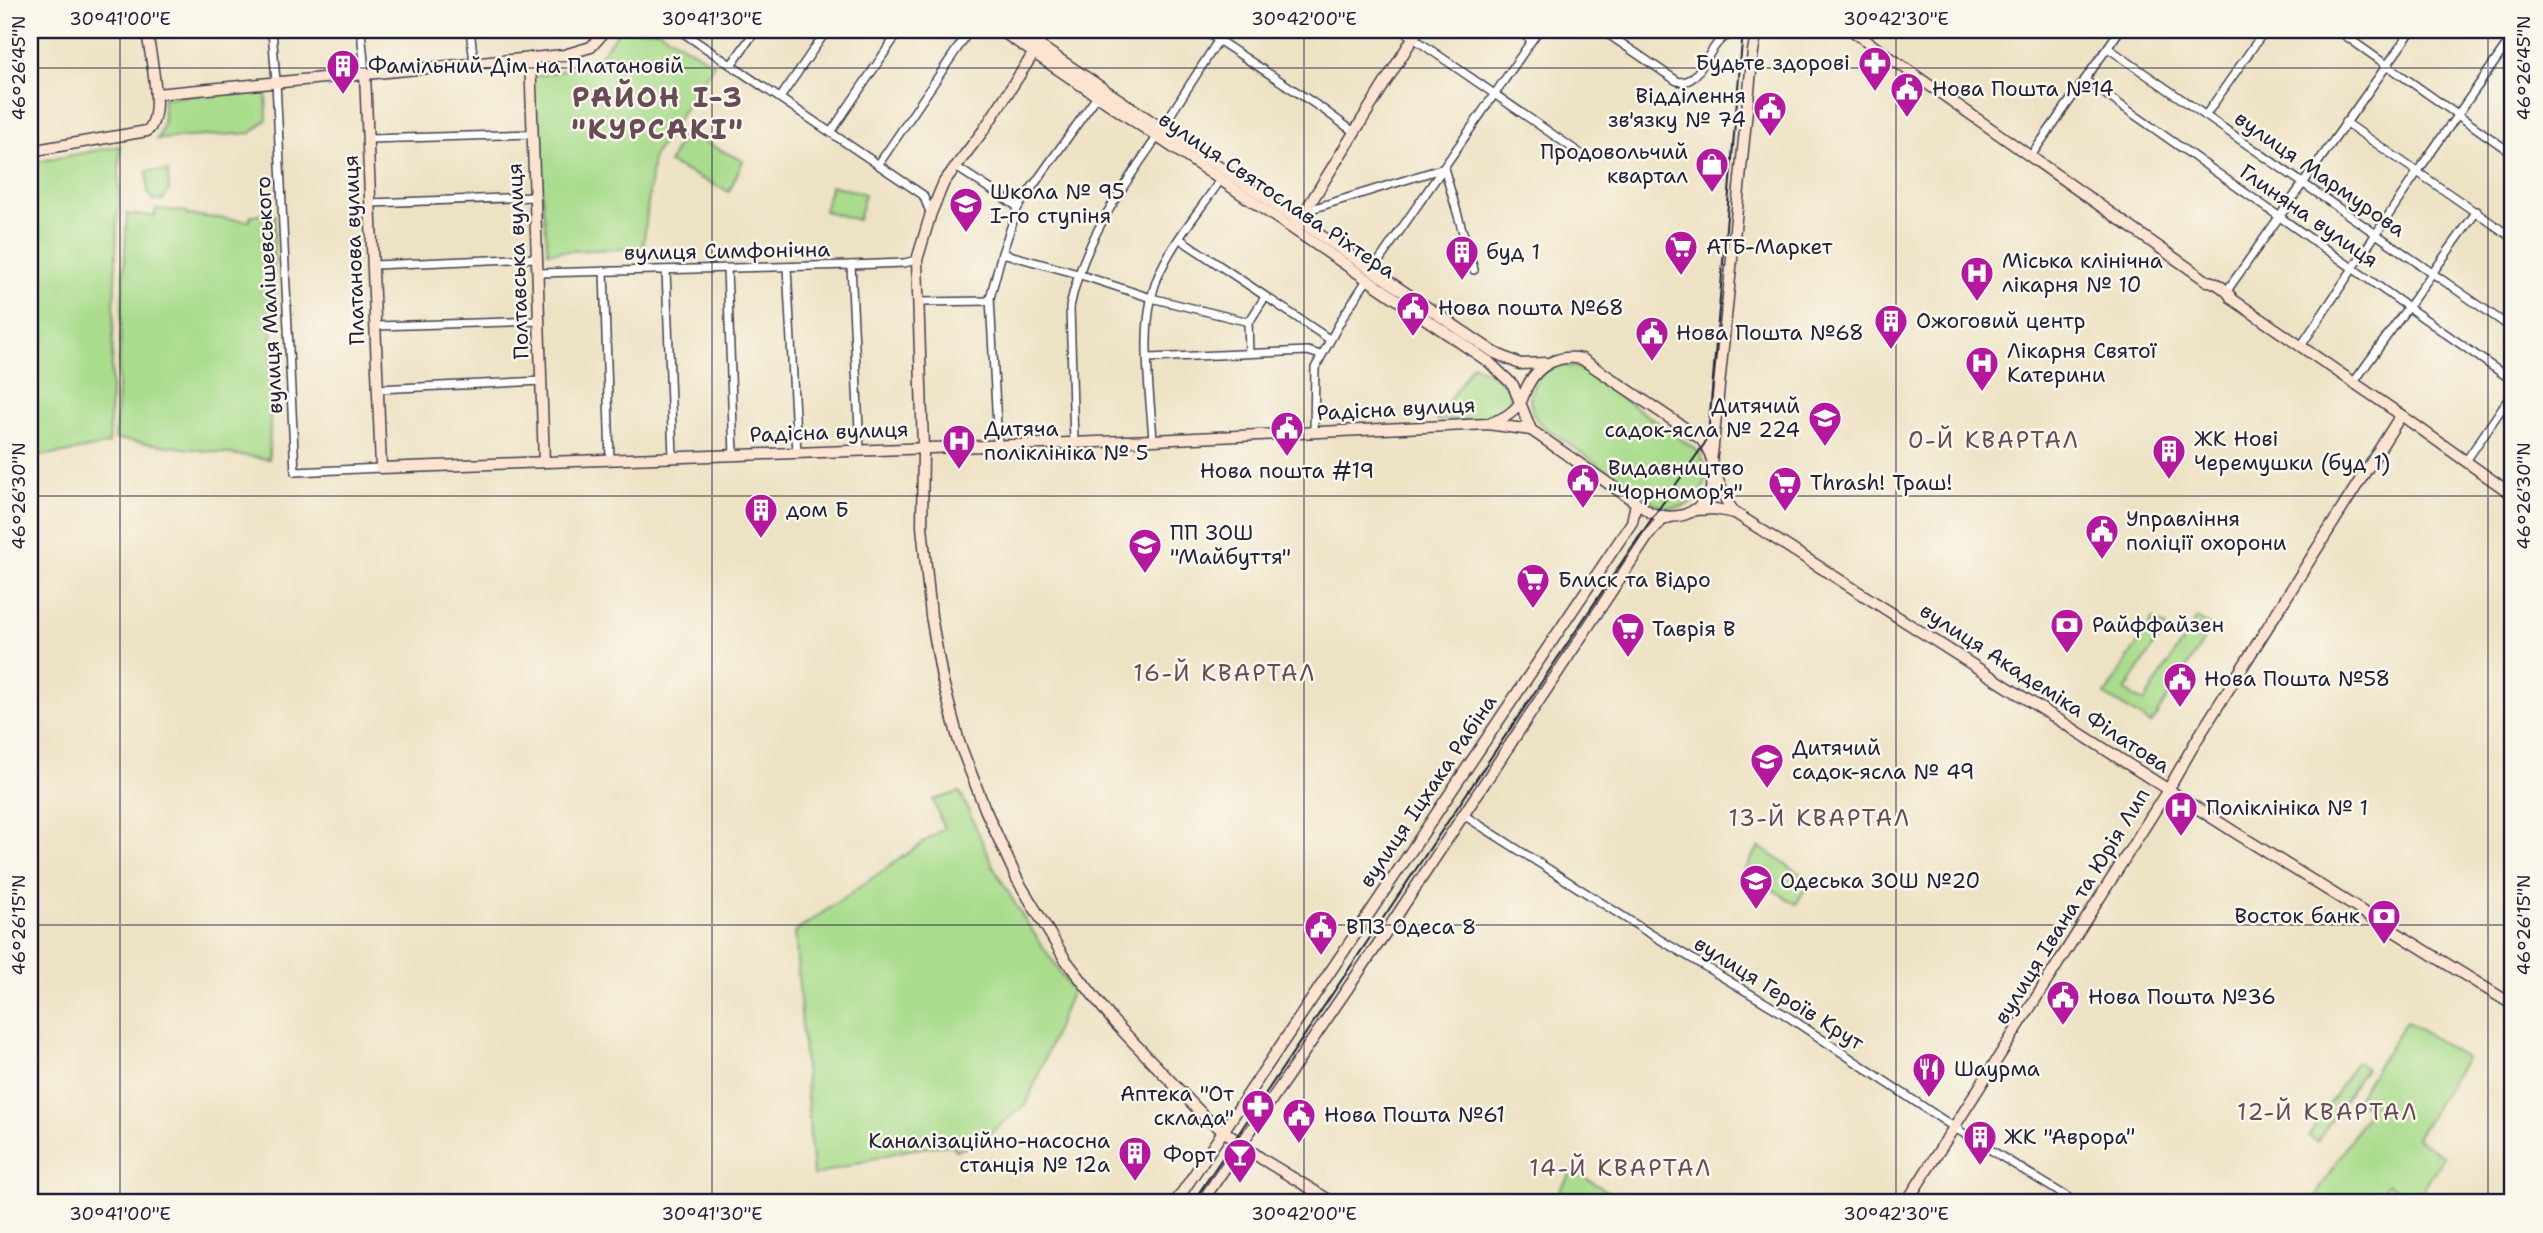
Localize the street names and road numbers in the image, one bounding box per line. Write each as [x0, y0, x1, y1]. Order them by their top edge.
street label: вулиця Мармурова [2229, 104, 2411, 244]
street label: вулиця Святослава Ріхтера [1153, 105, 1401, 285]
street label: Платанова вулиця [337, 155, 371, 345]
street label: Глиняна вулиця [2234, 158, 2384, 274]
street label: Полтавська вулиця [501, 162, 535, 360]
street label: вулиця Малішевського [249, 175, 289, 415]
street label: вулиця Симфонічна [624, 235, 830, 267]
street label: Радісна вулиця [1316, 391, 1476, 427]
street label: Радісна вулиця [749, 415, 909, 449]
street label: вулиця Академіка Філатова [1915, 596, 2175, 780]
street label: вулиця Іцхака Рабіна [1353, 689, 1503, 893]
street label: вулиця Івана та Юрія Лип [1988, 783, 2156, 1029]
street label: вулиця Героїв Крут [1689, 929, 1870, 1057]

